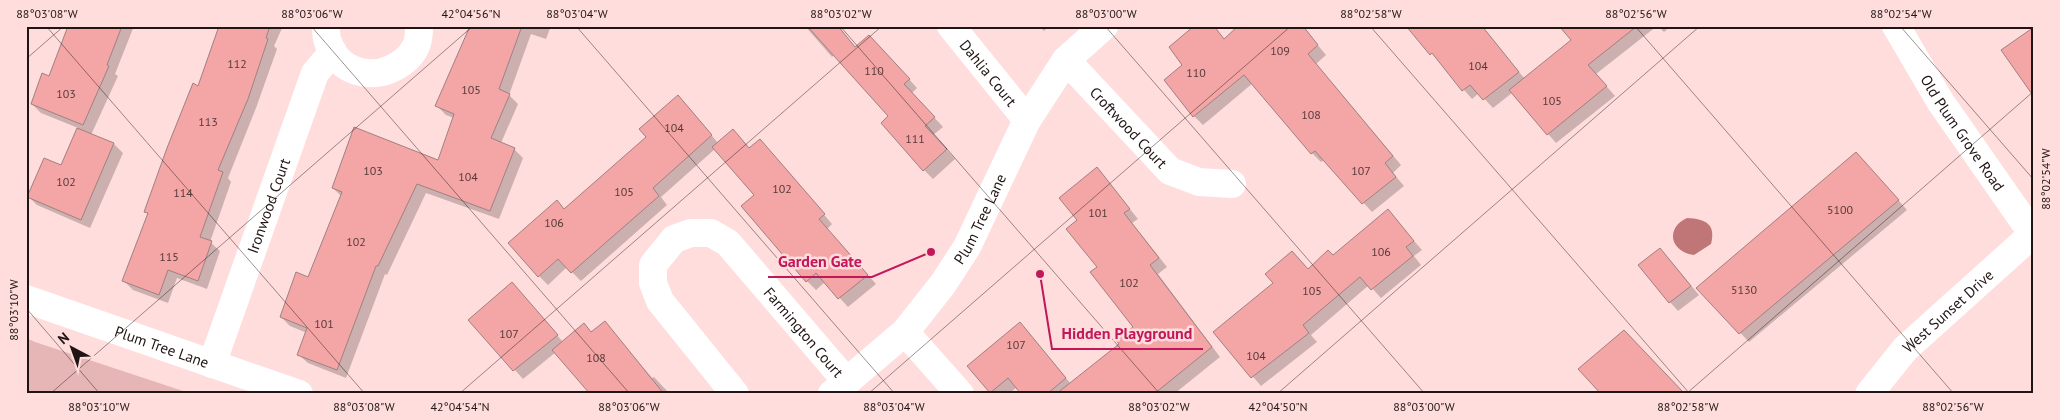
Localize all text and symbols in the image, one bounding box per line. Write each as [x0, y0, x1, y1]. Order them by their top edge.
text: 88°03'08"W [16, 6, 78, 21]
text: 88°03'06"W [281, 6, 343, 21]
text: 42°04'56"N [441, 6, 501, 21]
text: 88°03'04"W [546, 6, 608, 21]
text: 88°03'02"W [810, 6, 872, 21]
text: 88°03'00"W [1075, 6, 1137, 21]
text: 88°02'58"W [1340, 6, 1402, 21]
text: 88°02'56"W [1605, 6, 1667, 21]
text: 88°02'54"W [1870, 6, 1932, 21]
street label: Dahlia Court [956, 35, 1021, 110]
house number: 109 [1270, 43, 1290, 58]
house number: 112 [227, 56, 247, 71]
house number: 104 [1468, 58, 1488, 73]
house number: 110 [864, 63, 884, 78]
house number: 110 [1186, 65, 1206, 80]
street label: Old Plum Grove Road [1917, 71, 2009, 194]
house number: 105 [461, 82, 481, 97]
street label: Croftwood Court [1086, 82, 1172, 172]
house number: 103 [56, 86, 76, 101]
house number: 105 [1542, 93, 1562, 108]
house number: 108 [1301, 107, 1321, 122]
house number: 113 [198, 114, 218, 129]
house number: 104 [664, 120, 684, 135]
house number: 111 [905, 131, 925, 146]
text: 88°02'54"W [2038, 148, 2053, 210]
street label: Ironwood Court [242, 155, 294, 256]
house number: 103 [363, 163, 383, 178]
house number: 107 [1351, 163, 1371, 178]
house number: 104 [458, 169, 478, 184]
street label: Plum Tree Lane [949, 171, 1010, 268]
house number: 102 [56, 174, 76, 189]
house number: 102 [772, 181, 792, 196]
house number: 105 [614, 184, 634, 199]
house number: 114 [173, 185, 193, 200]
house number: 5100 [1827, 202, 1854, 217]
house number: 101 [1088, 205, 1108, 220]
house number: 106 [544, 215, 564, 230]
house number: 102 [346, 234, 366, 249]
house number: 106 [1371, 244, 1391, 259]
callout: Garden Gate [768, 246, 872, 277]
house number: 115 [159, 249, 179, 264]
text: Garden Gate [778, 251, 862, 271]
street label: West Sunset Drive [1898, 265, 1997, 356]
house number: 102 [1119, 275, 1139, 290]
text: 88°03'10"W [6, 279, 21, 341]
house number: 5130 [1731, 282, 1758, 297]
street label: Farmington Court [760, 283, 848, 381]
house number: 105 [1302, 283, 1322, 298]
house number: 101 [314, 316, 334, 331]
callout: Hidden Playground [1052, 318, 1203, 349]
street label: Plum Tree Lane [112, 321, 212, 371]
north arrow [48, 322, 98, 372]
text: Hidden Playground [1062, 323, 1192, 343]
house number: 107 [499, 326, 519, 341]
text: N [54, 328, 73, 348]
house number: 107 [1006, 337, 1026, 352]
house number: 104 [1246, 348, 1266, 363]
house number: 108 [586, 350, 606, 365]
text: 88°03'10"W [68, 399, 130, 414]
text: 88°03'08"W [333, 399, 395, 414]
text: 42°04'54"N [430, 399, 490, 414]
text: 88°03'06"W [598, 399, 660, 414]
text: 88°03'04"W [863, 399, 925, 414]
text: 88°03'02"W [1128, 399, 1190, 414]
text: 42°04'50"N [1248, 399, 1308, 414]
text: 88°03'00"W [1393, 399, 1455, 414]
text: 88°02'58"W [1657, 399, 1719, 414]
text: 88°02'56"W [1922, 399, 1984, 414]

